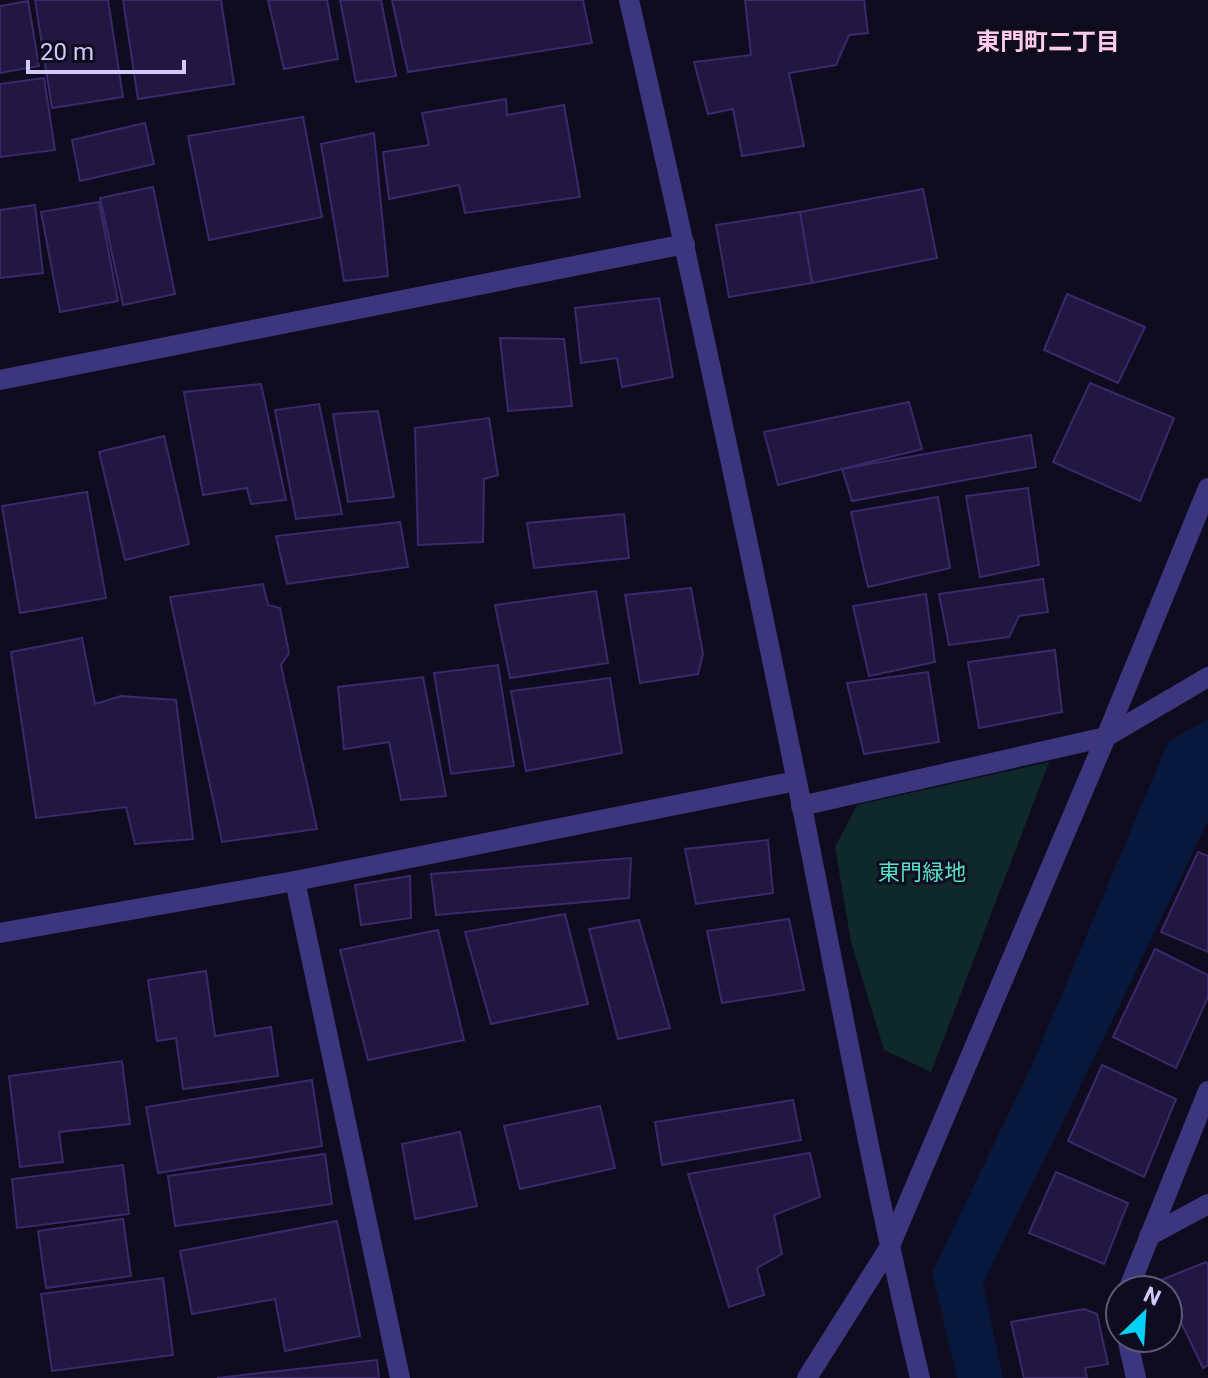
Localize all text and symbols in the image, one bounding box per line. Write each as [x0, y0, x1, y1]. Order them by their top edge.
scale bar [28, 24, 184, 74]
district label: 東門町二丁目 [976, 28, 1120, 56]
text: 20 m [40, 38, 94, 66]
park label: 東門緑地 [878, 860, 966, 885]
north arrow [1104, 1274, 1184, 1354]
text: N [1140, 1282, 1165, 1311]

